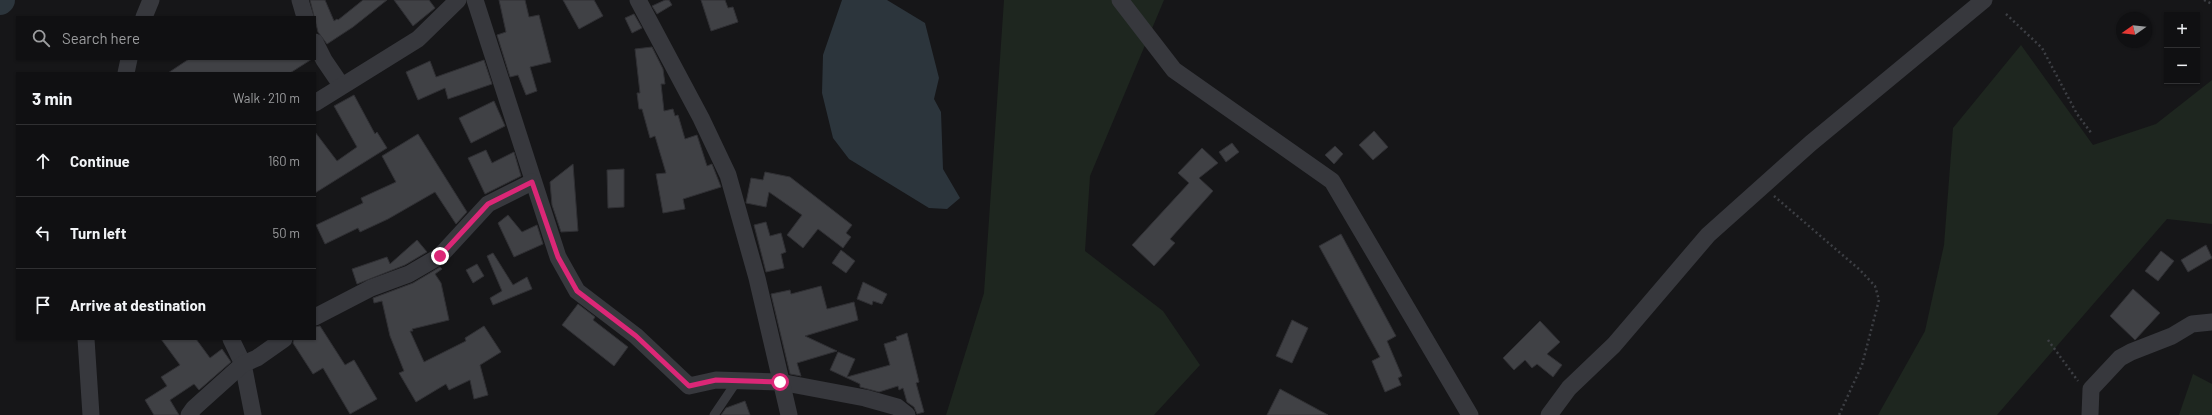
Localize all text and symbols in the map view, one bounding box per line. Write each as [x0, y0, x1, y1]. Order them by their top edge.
north arrow [2116, 12, 2152, 48]
map controls [2164, 12, 2200, 84]
button: + [2164, 12, 2200, 48]
search box [16, 16, 316, 60]
icon: search [30, 27, 52, 49]
text: Search here [62, 29, 140, 47]
button: − [2164, 48, 2200, 84]
text: 3 min [32, 88, 72, 108]
text: Walk · 210 m [233, 90, 300, 106]
icon: ahead [32, 150, 54, 172]
text: Continue [70, 152, 130, 170]
text: 160 m [268, 153, 300, 169]
icon: left [32, 222, 54, 244]
text: Turn left [70, 224, 126, 242]
text: 50 m [273, 225, 300, 241]
route end [431, 247, 449, 265]
icon: arrive [32, 294, 54, 316]
text: Arrive at destination [70, 296, 206, 314]
route start [771, 373, 789, 391]

